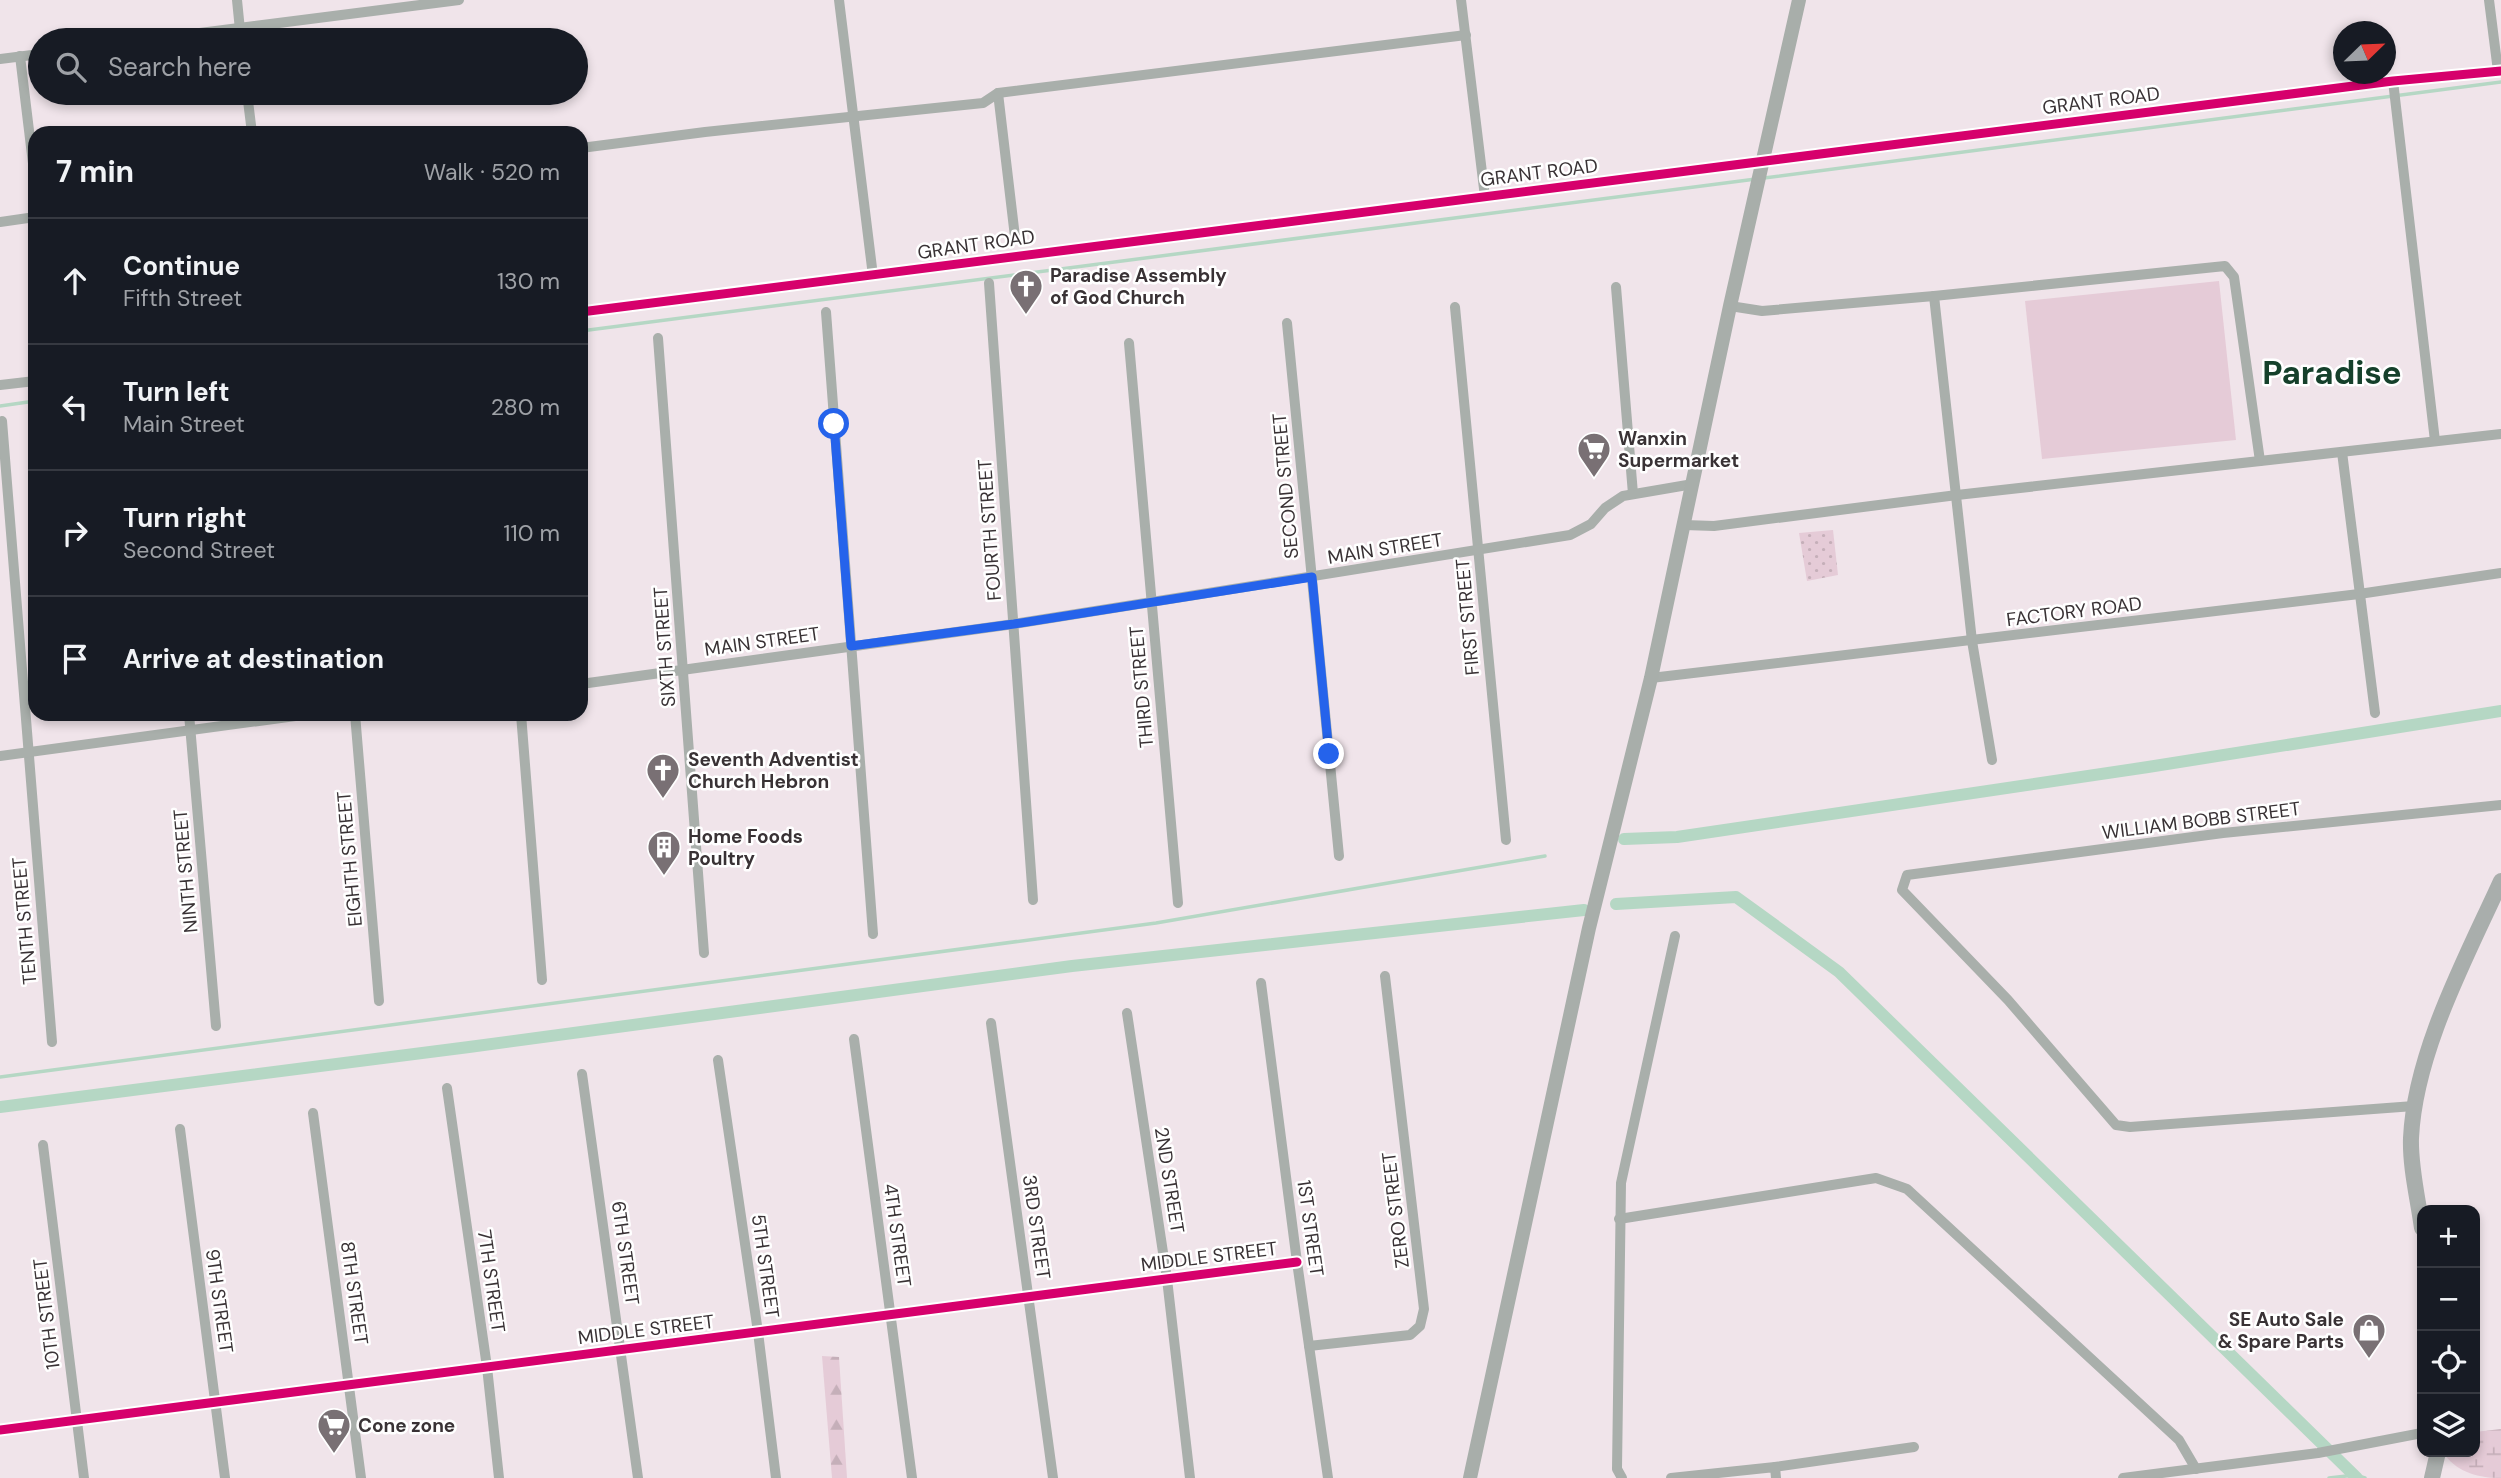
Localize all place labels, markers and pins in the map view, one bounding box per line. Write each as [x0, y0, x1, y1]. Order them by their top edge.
place label: Paradise Assembly of God Church [1050, 263, 1227, 310]
church icon: Paradise Assembly of God Church [1007, 267, 1045, 316]
place label: Wanxin Supermarket [1618, 426, 1739, 473]
supermarket icon: Wanxin Supermarket [1575, 430, 1613, 479]
place label: Seventh Adventist Church Hebron [688, 747, 859, 794]
church icon: Seventh Adventist Church Hebron [644, 751, 682, 800]
place label: Home Foods Poultry [688, 824, 803, 871]
building icon: Home Foods Poultry [645, 828, 683, 877]
place label: SE Auto Sale & Spare Parts [2218, 1307, 2344, 1354]
shop icon: SE Auto Sale & Spare Parts [2350, 1311, 2388, 1360]
supermarket icon: Cone zone [315, 1406, 353, 1455]
place label: Cone zone [358, 1413, 455, 1438]

